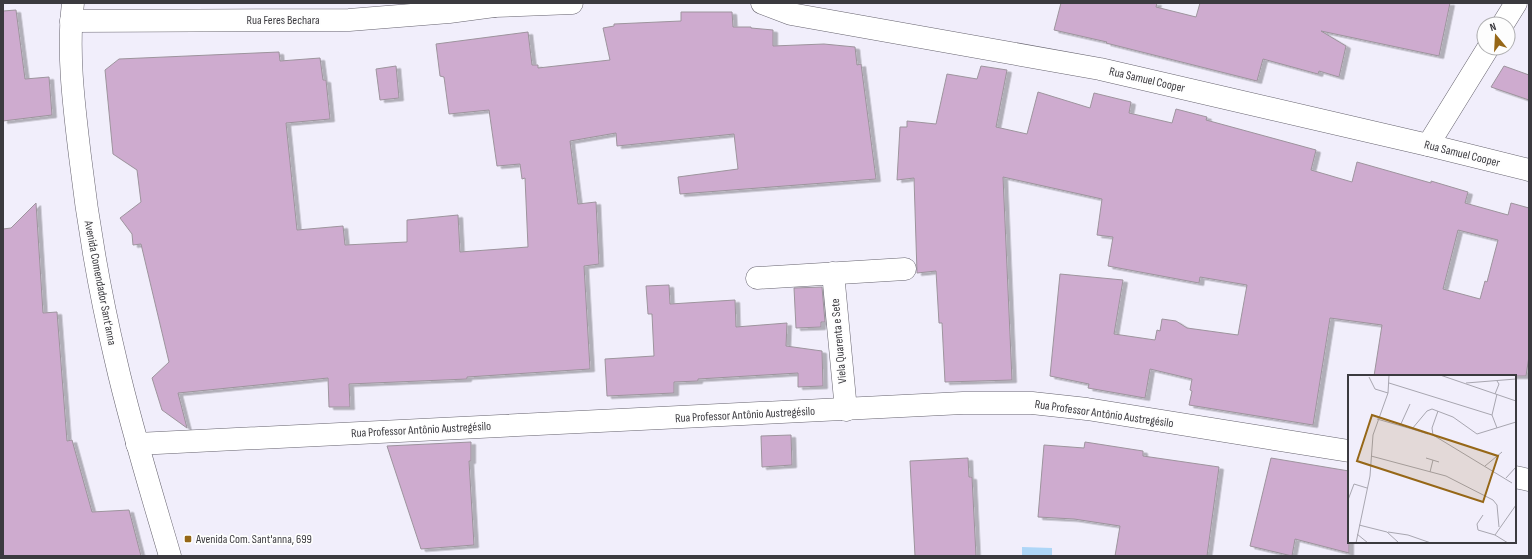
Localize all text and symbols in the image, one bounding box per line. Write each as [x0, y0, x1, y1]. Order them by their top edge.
street label: Rua Feres Bechara [246, 13, 320, 28]
north arrow [1476, 16, 1516, 56]
text: N [1488, 20, 1498, 34]
street label: Rua Samuel Cooper [1108, 64, 1187, 96]
street label: Rua Samuel Cooper [1423, 137, 1502, 171]
street label: Avenida Comendador Sant'anna [80, 218, 120, 347]
street label: Viela Quarenta e Sete [828, 298, 850, 384]
inset map [1348, 375, 1516, 543]
street label: Rua Professor Antônio Austregésilo [1034, 397, 1174, 431]
street label: Rua Professor Antônio Austregésilo [675, 404, 815, 426]
street label: Rua Professor Antônio Austregésilo [351, 419, 491, 441]
place label: Avenida Com. Sant'anna, 699 [195, 532, 312, 547]
marker: Avenida Com. Sant'anna, 699 [183, 534, 193, 544]

